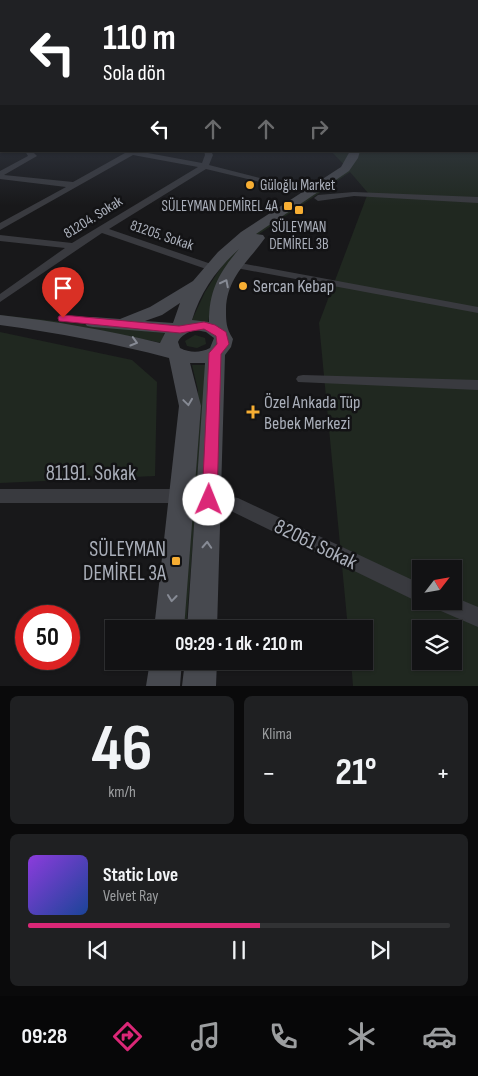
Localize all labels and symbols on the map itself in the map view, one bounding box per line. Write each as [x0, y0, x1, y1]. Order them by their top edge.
place label: Güloğlu Market [260, 176, 336, 195]
marker: Güloğlu Market [244, 179, 256, 191]
street label: 81204. Sokak [60, 192, 127, 243]
place label: SÜLEYMAN DEMİREL 4A [162, 197, 279, 216]
marker: SÜLEYMAN DEMİREL 4A [282, 200, 294, 212]
marker: SÜLEYMAN DEMİREL 3B [293, 204, 305, 216]
street label: 81205. Sokak [128, 216, 196, 255]
place label: SÜLEYMAN DEMİREL 3B [269, 218, 329, 254]
pin [42, 267, 84, 318]
place label: Sercan Kebap [253, 276, 334, 297]
one-way arrow [219, 280, 229, 289]
marker: Sercan Kebap [237, 280, 249, 292]
one-way arrow [130, 337, 138, 347]
place label: Özel Ankada Tüp Bebek Merkezi [264, 392, 360, 434]
one-way arrow [182, 398, 193, 406]
marker: Özel Ankada Tüp Bebek Merkezi [246, 405, 260, 419]
street label: 81191. Sokak [46, 461, 136, 486]
position arrow [182, 473, 234, 525]
street label: 82061 Sokak [270, 514, 361, 575]
place label: SÜLEYMAN DEMİREL 3A [83, 537, 167, 586]
one-way arrow [202, 541, 212, 548]
marker: SÜLEYMAN DEMİREL 3A [170, 555, 182, 567]
north arrow [412, 560, 462, 610]
one-way arrow [167, 595, 178, 603]
speed limit sign: 50 [15, 605, 80, 670]

